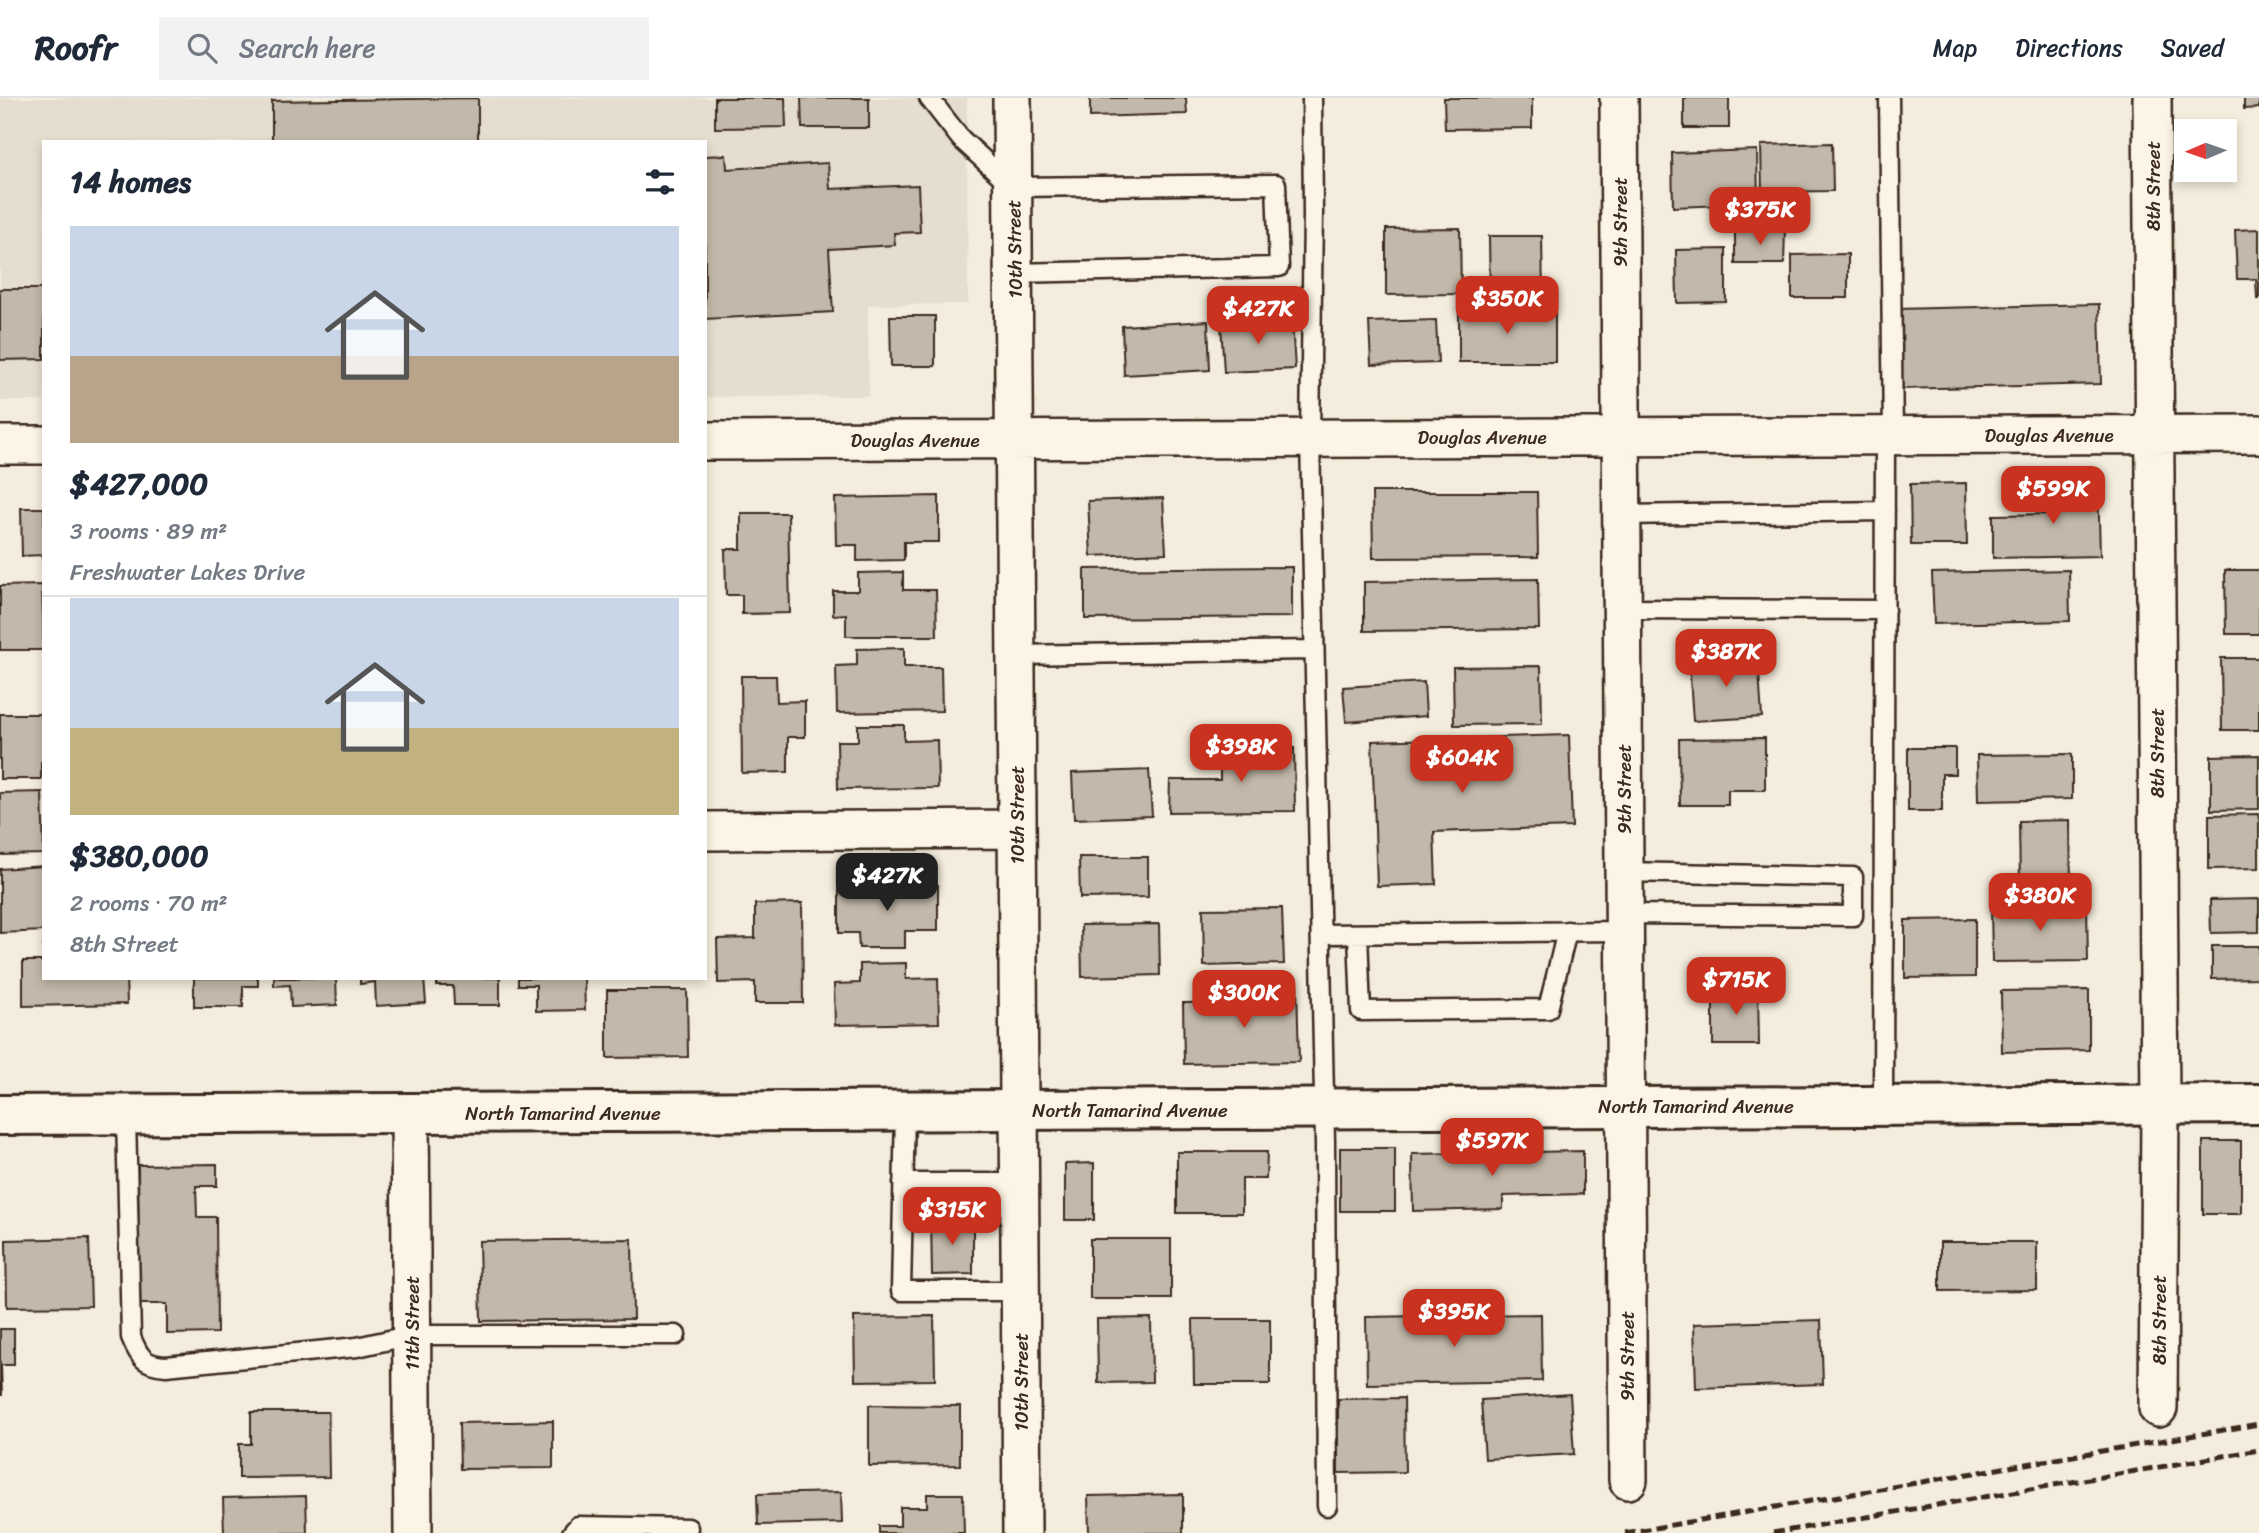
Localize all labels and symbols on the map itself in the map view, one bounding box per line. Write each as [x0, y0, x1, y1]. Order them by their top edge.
north arrow [2174, 119, 2236, 182]
street label: 8th Street [2137, 141, 2170, 231]
street label: 9th Street [1604, 177, 1637, 267]
pin: $375K [1711, 188, 1809, 247]
street label: 10th Street [997, 199, 1032, 299]
pin: $350K [1458, 276, 1556, 336]
pin: $427K [1209, 286, 1307, 346]
street label: Douglas Avenue [1984, 419, 2114, 452]
street label: Douglas Avenue [1417, 421, 1547, 454]
street label: Douglas Avenue [850, 424, 980, 457]
pin: $599K [2004, 466, 2102, 526]
pin: $387K [1677, 630, 1775, 689]
street label: 8th Street [2141, 708, 2174, 798]
pin: $398K [1192, 724, 1290, 784]
pin: $604K [1413, 736, 1511, 795]
street label: 9th Street [1608, 744, 1641, 834]
street label: 10th Street [1001, 766, 1034, 864]
pin: $427K [838, 854, 936, 913]
pin: $380K [1991, 874, 2089, 933]
pin: $715K [1687, 958, 1785, 1017]
pin: $300K [1195, 970, 1293, 1030]
street label: North Tamarind Avenue [1598, 1090, 1794, 1123]
street label: North Tamarind Avenue [1032, 1094, 1228, 1127]
street label: North Tamarind Avenue [465, 1097, 661, 1130]
pin: $597K [1443, 1118, 1541, 1178]
pin: $315K [903, 1188, 1001, 1247]
street label: 8th Street [2143, 1275, 2176, 1365]
street label: 11th Street [396, 1276, 429, 1370]
pin: $395K [1405, 1290, 1503, 1349]
street label: 9th Street [1611, 1311, 1644, 1401]
street label: 10th Street [1005, 1333, 1038, 1431]

